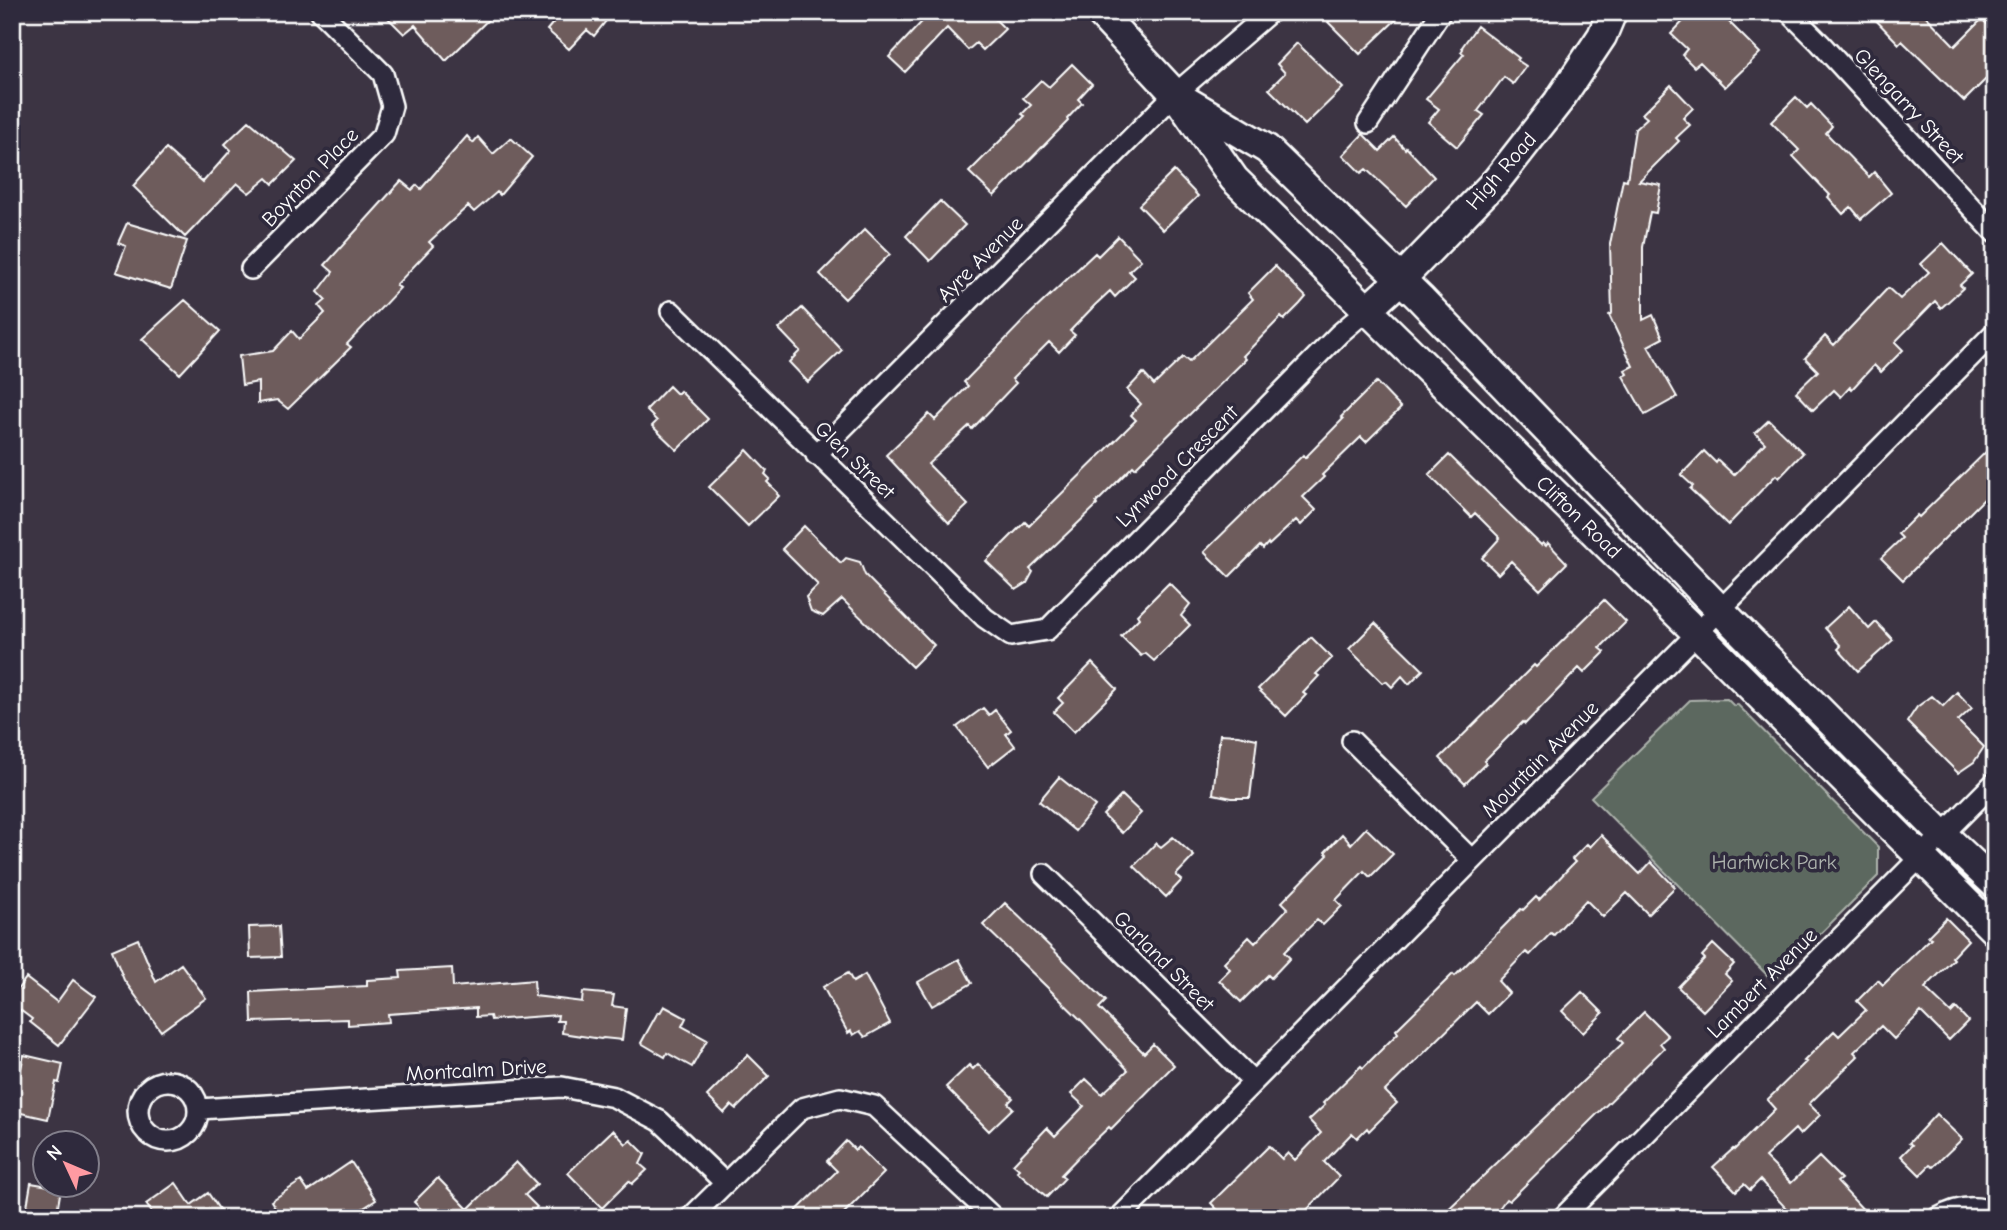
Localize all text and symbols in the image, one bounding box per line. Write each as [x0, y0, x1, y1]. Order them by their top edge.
street label: Glengarry Street [1849, 43, 1969, 170]
street label: Boynton Place [257, 123, 363, 231]
street label: High Road [1461, 127, 1541, 215]
street label: Ayre Avenue [932, 211, 1028, 307]
street label: Lynwood Crescent [1111, 399, 1244, 532]
street label: Glen Street [810, 416, 901, 505]
street label: Clifton Road [1532, 471, 1626, 563]
street label: Mountain Avenue [1477, 696, 1603, 822]
park label: Hartwick Park [1711, 850, 1837, 874]
street label: Garland Street [1109, 906, 1220, 1017]
street label: Lambert Avenue [1702, 923, 1822, 1043]
street label: Montcalm Drive [405, 1054, 547, 1086]
north arrow [32, 1128, 102, 1198]
text: N [42, 1141, 67, 1165]

